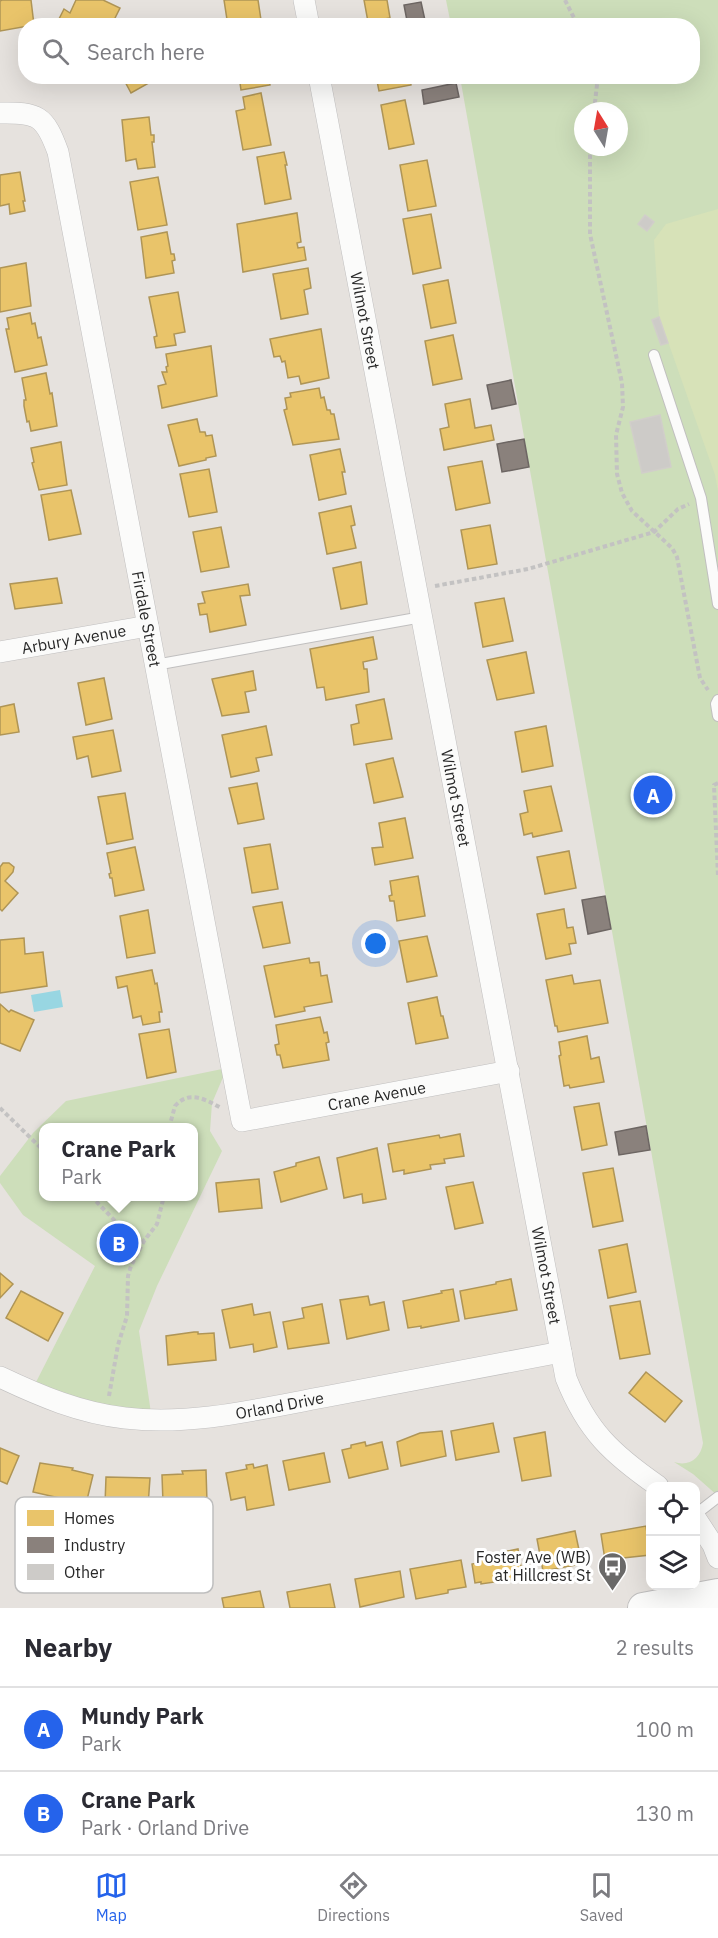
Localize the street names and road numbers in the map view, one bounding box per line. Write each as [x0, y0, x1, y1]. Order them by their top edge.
street label: Wilmot Street [346, 270, 384, 371]
street label: Firdale Street [128, 569, 166, 669]
street label: Arbury Avenue [20, 620, 128, 658]
street label: Wilmot Street [437, 748, 475, 849]
street label: Crane Avenue [326, 1077, 428, 1115]
street label: Wilmot Street [528, 1225, 566, 1326]
street label: Orland Drive [234, 1387, 326, 1423]

